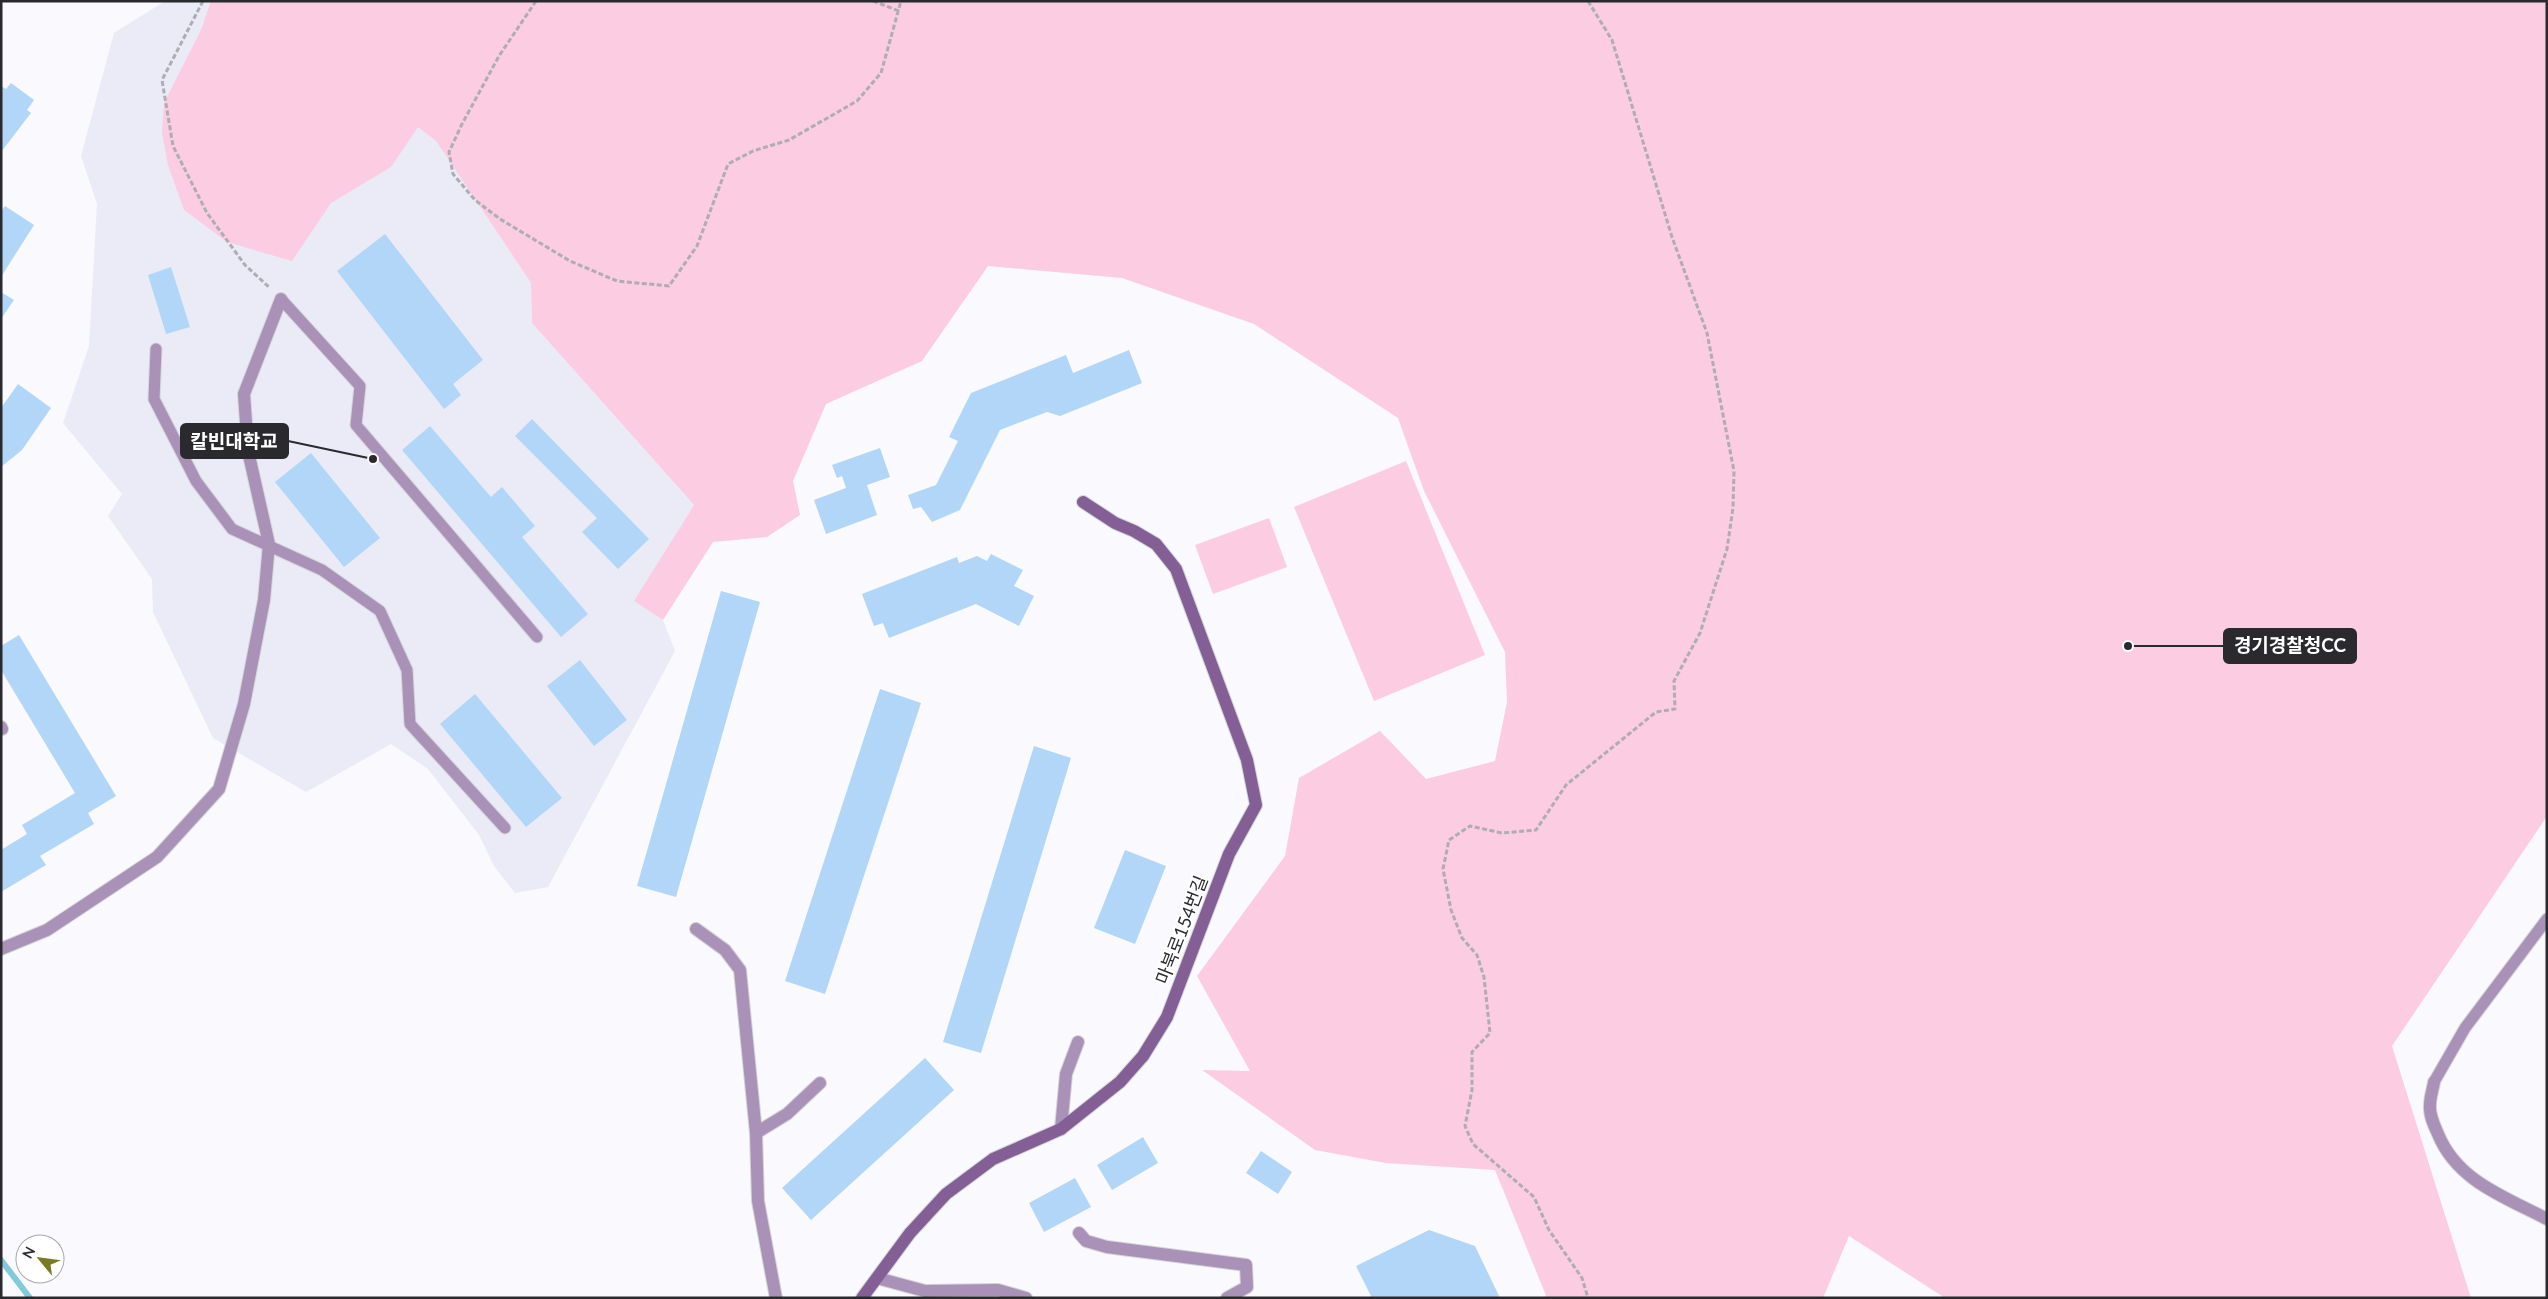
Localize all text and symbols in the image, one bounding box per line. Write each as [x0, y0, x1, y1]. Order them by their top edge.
callout: 칼빈대학교 [181, 424, 288, 458]
text: 칼빈대학교 [190, 429, 278, 452]
callout: 경기경찰청CC [2224, 629, 2356, 663]
text: 경기경찰청CC [2234, 633, 2347, 656]
street label: 마북로154번길 [1150, 872, 1212, 987]
north arrow [15, 1234, 65, 1284]
text: N [18, 1244, 38, 1261]

